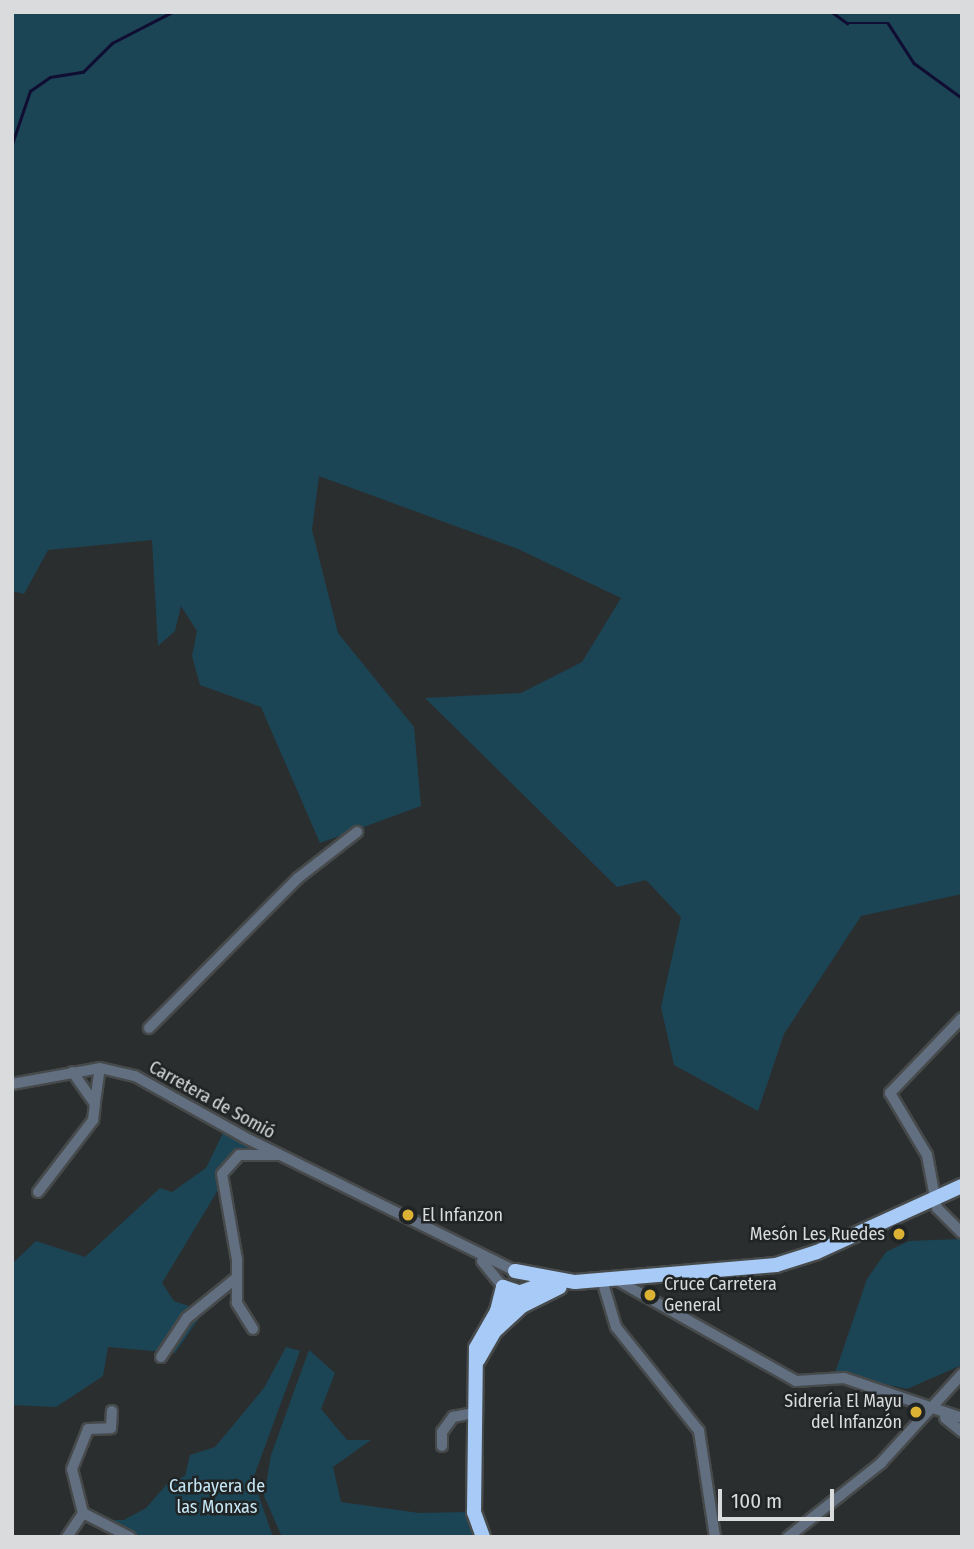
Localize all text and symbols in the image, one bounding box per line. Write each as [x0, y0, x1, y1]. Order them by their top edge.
street label: Carretera de Somió [145, 1056, 279, 1144]
place label: El Infanzon [422, 1204, 503, 1226]
marker: El Infanzon [400, 1207, 416, 1223]
place label: Mesón Les Ruedes [750, 1223, 885, 1245]
marker: Mesón Les Ruedes [891, 1226, 907, 1242]
place label: Cruce Carretera General [664, 1274, 777, 1316]
marker: Cruce Carretera General [642, 1287, 658, 1303]
place label: Sidrería El Mayu del Infanzón [784, 1391, 902, 1434]
marker: Sidrería El Mayu del Infanzón [908, 1404, 924, 1420]
park label: Carbayera de las Monxas [169, 1476, 265, 1518]
scale bar [722, 1476, 838, 1520]
text: 100 m [731, 1488, 782, 1514]

